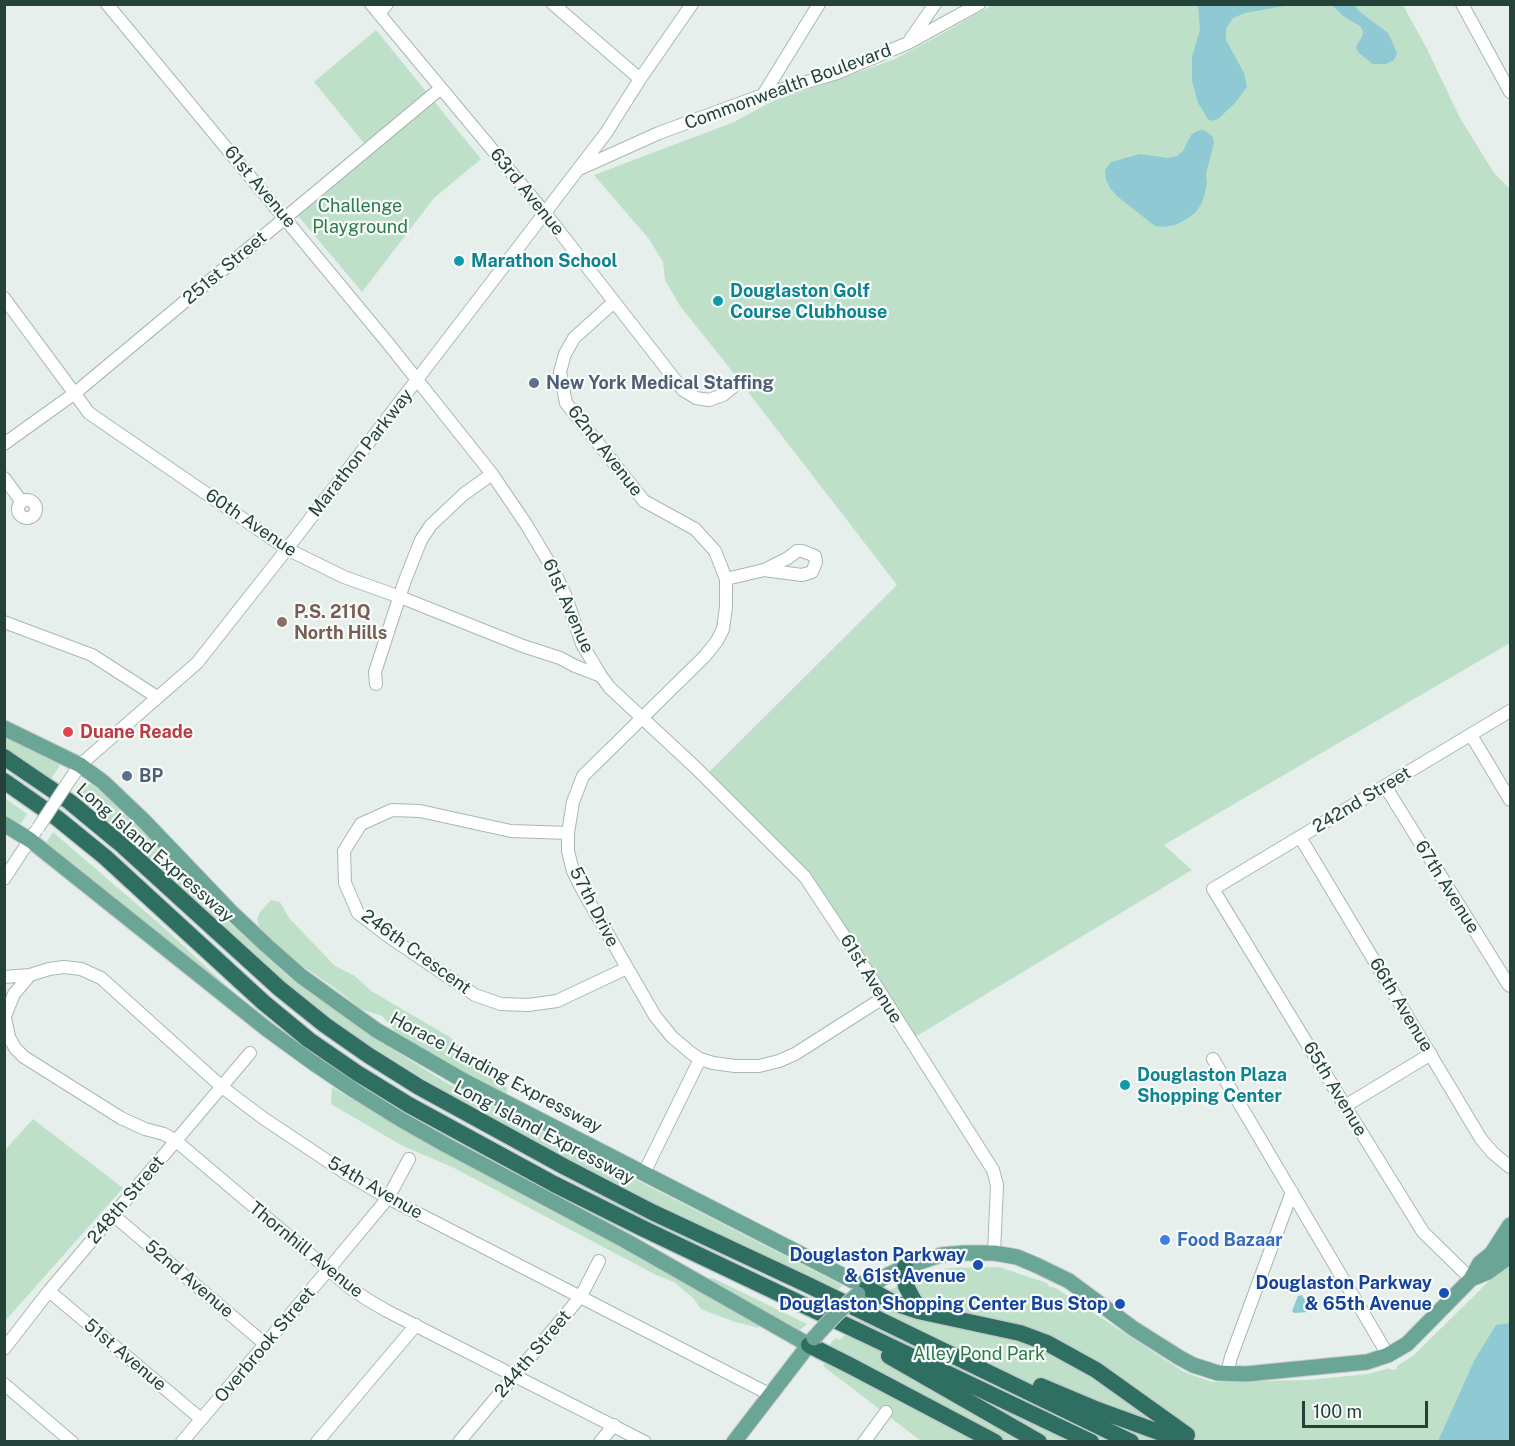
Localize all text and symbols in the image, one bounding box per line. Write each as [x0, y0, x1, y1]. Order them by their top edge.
street label: Commonwealth Boulevard [682, 39, 894, 135]
street label: 61st Avenue [219, 142, 301, 232]
street label: 63rd Avenue [485, 144, 569, 240]
park label: Challenge Playground [312, 195, 408, 238]
street label: 251st Street [179, 227, 271, 309]
place label: Marathon School [471, 250, 617, 272]
marker: Marathon School [452, 254, 466, 268]
place label: Douglaston Golf Course Clubhouse [730, 280, 887, 322]
marker: Douglaston Golf Course Clubhouse [711, 294, 725, 308]
place label: New York Medical Staffing [546, 372, 774, 394]
marker: New York Medical Staffing [527, 376, 541, 390]
street label: Marathon Parkway [304, 385, 418, 521]
street label: 62nd Avenue [563, 401, 647, 501]
street label: 60th Avenue [201, 484, 301, 562]
street label: 61st Avenue [538, 556, 598, 656]
place label: P.S. 211Q North Hills [294, 601, 387, 644]
marker: P.S. 211Q North Hills [275, 615, 289, 629]
place label: Duane Reade [80, 721, 193, 743]
marker: Duane Reade [61, 725, 75, 739]
street label: 242nd Street [1309, 762, 1415, 838]
place label: BP [139, 765, 163, 787]
marker: BP [120, 769, 134, 783]
street label: Long Island Expressway [72, 779, 238, 927]
street label: 67th Avenue [1410, 837, 1484, 937]
street label: 57th Drive [565, 863, 623, 951]
street label: 246th Crescent [357, 905, 475, 999]
street label: 61st Avenue [835, 931, 907, 1027]
street label: 66th Avenue [1364, 954, 1438, 1056]
street label: Horace Harding Expressway [386, 1008, 606, 1138]
street label: 65th Avenue [1298, 1038, 1372, 1140]
place label: Douglaston Plaza Shopping Center [1137, 1064, 1287, 1106]
street label: Long Island Expressway [450, 1076, 638, 1190]
marker: Douglaston Plaza Shopping Center [1118, 1078, 1132, 1092]
street label: 248th Street [83, 1152, 169, 1248]
street label: 54th Avenue [324, 1152, 426, 1224]
street label: Thornhill Avenue [245, 1197, 367, 1303]
place label: Food Bazaar [1177, 1229, 1283, 1251]
marker: Food Bazaar [1158, 1233, 1172, 1247]
street label: 52nd Avenue [140, 1236, 238, 1322]
place label: Douglaston Parkway & 61st Avenue [789, 1244, 966, 1286]
marker: Douglaston Parkway & 61st Avenue [971, 1258, 985, 1272]
place label: Douglaston Parkway & 65th Avenue [1255, 1272, 1432, 1314]
street label: Overbrook Street [210, 1283, 320, 1407]
marker: Douglaston Parkway & 65th Avenue [1437, 1286, 1451, 1300]
place label: Douglaston Shopping Center Bus Stop [779, 1293, 1108, 1315]
marker: Douglaston Shopping Center Bus Stop [1113, 1297, 1127, 1311]
street label: 244th Street [490, 1306, 576, 1402]
street label: 51st Avenue [79, 1314, 171, 1396]
park label: Alley Pond Park [913, 1343, 1045, 1365]
scale bar [1305, 1389, 1431, 1427]
text: 100 m [1313, 1401, 1362, 1422]

